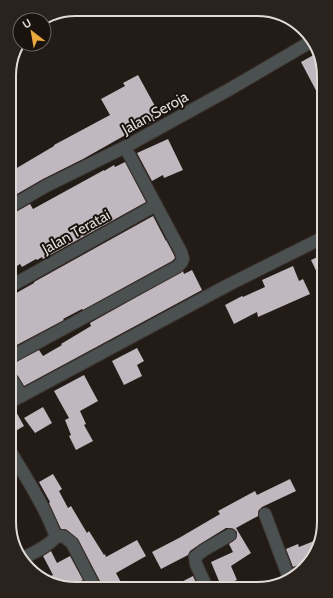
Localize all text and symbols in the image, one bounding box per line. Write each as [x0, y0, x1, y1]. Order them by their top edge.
north arrow [12, 12, 52, 52]
text: U [20, 15, 34, 31]
street label: Jalan Seroja [118, 87, 192, 139]
street label: Jalan Teratai [38, 206, 113, 259]

